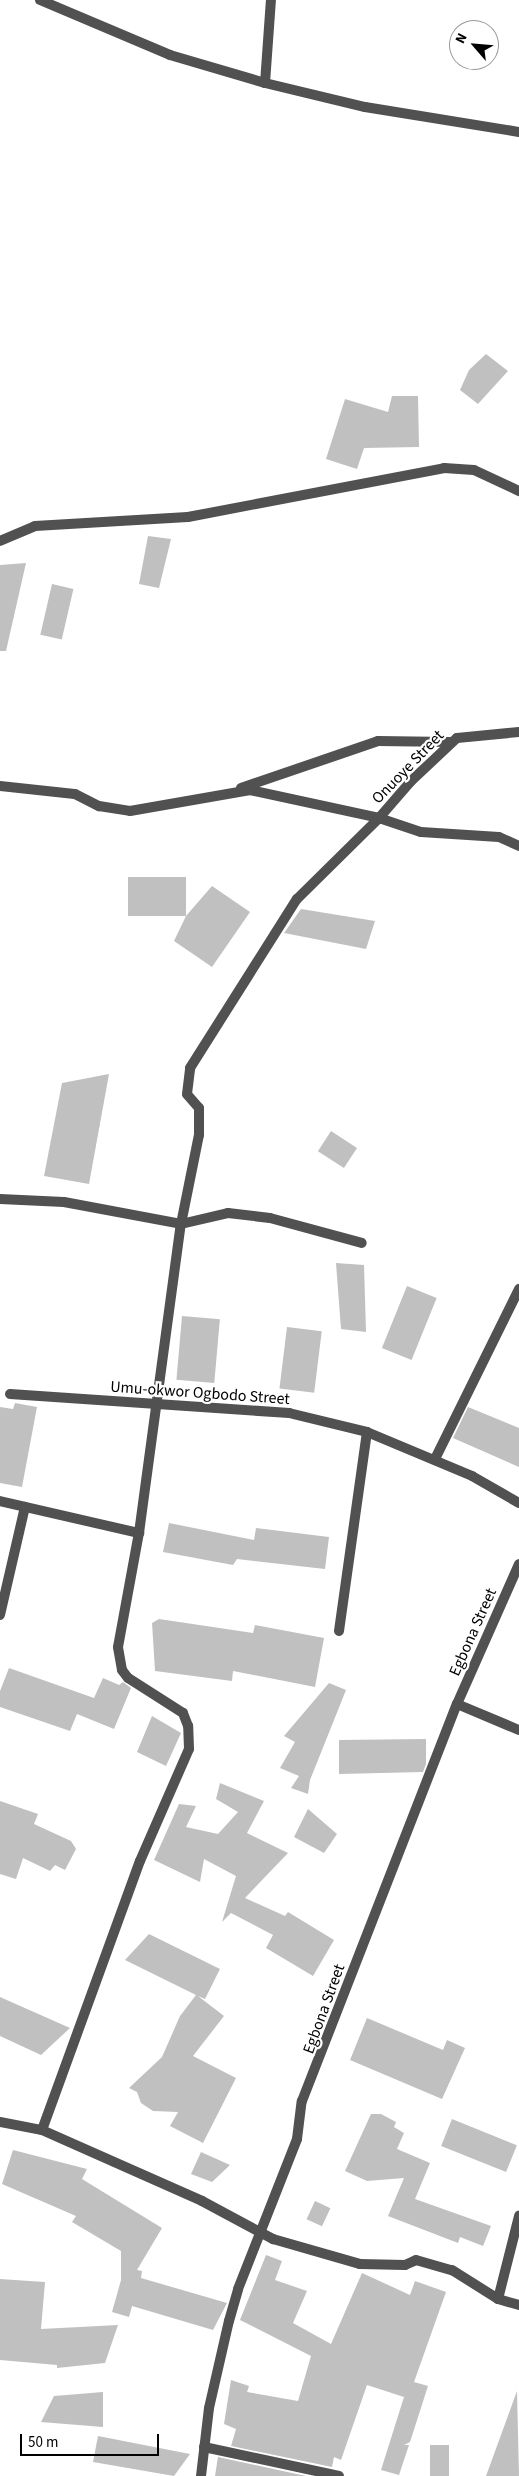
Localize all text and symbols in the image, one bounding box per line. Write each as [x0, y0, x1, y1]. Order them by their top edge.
north arrow [449, 20, 499, 70]
text: N [451, 30, 473, 47]
street label: Onuoye Street [368, 726, 448, 808]
street label: Umu-okwor Ogbodo Street [110, 1377, 290, 1409]
street label: Egbona Street [445, 1585, 501, 1679]
street label: Egbona Street [299, 1961, 349, 2057]
scale bar [22, 2424, 161, 2456]
text: 50 m [28, 2432, 58, 2453]

